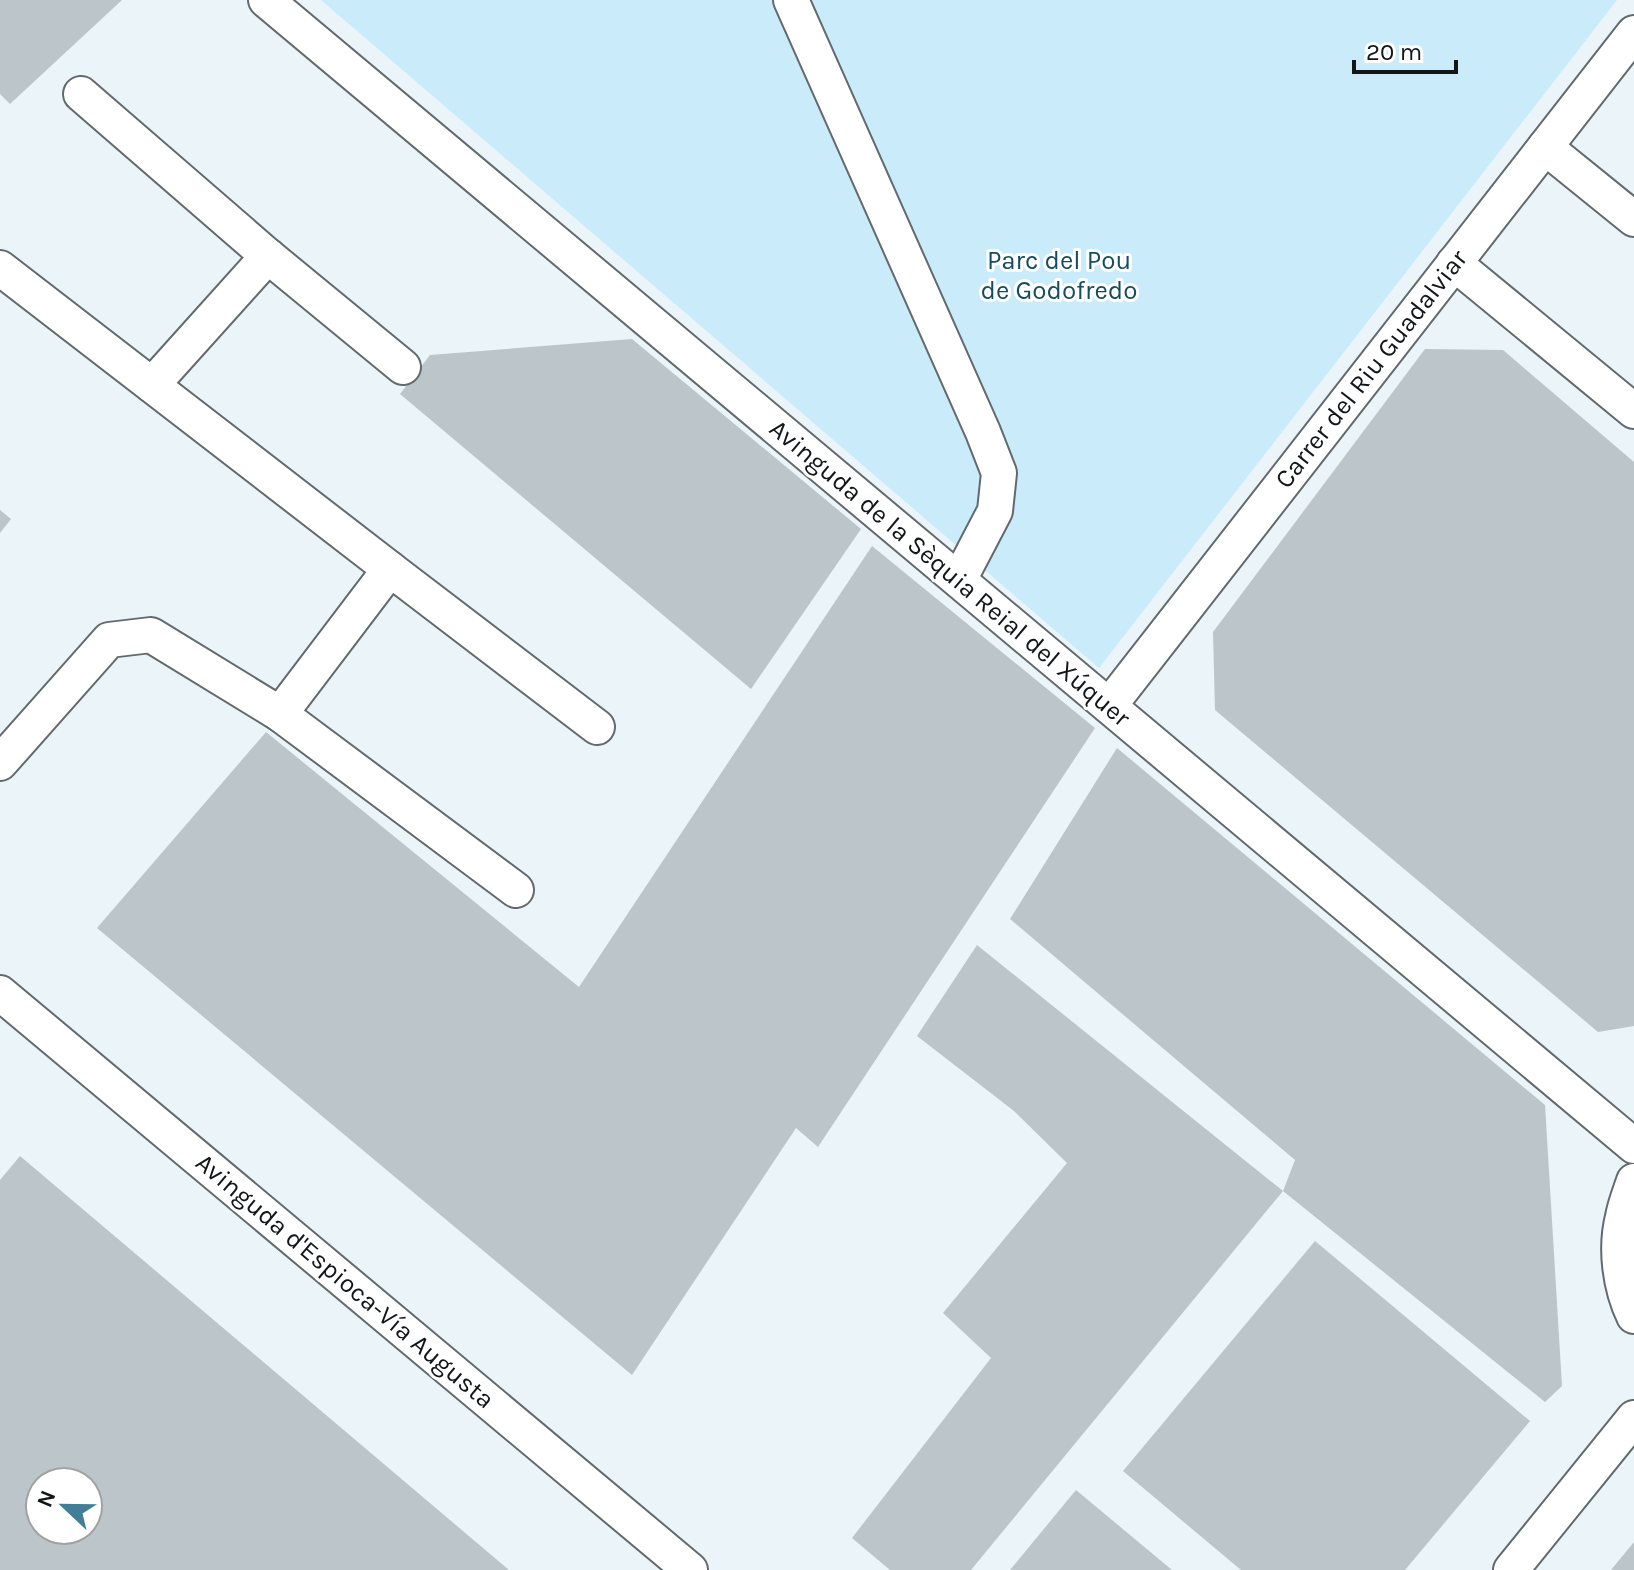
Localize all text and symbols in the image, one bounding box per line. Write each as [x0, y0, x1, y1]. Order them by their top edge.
scale bar [1354, 24, 1456, 74]
text: 20 m [1366, 38, 1422, 66]
street label: Carrer del Riu Guadalviar [1268, 243, 1474, 494]
park label: Parc del Pou de Godofredo [981, 245, 1137, 306]
street label: Avinguda de la Sèquia Reial del Xúquer [763, 413, 1137, 733]
street label: Avinguda d'Espioca-Vía Augusta [189, 1147, 501, 1415]
north arrow [24, 1466, 104, 1546]
text: N [31, 1487, 61, 1511]

